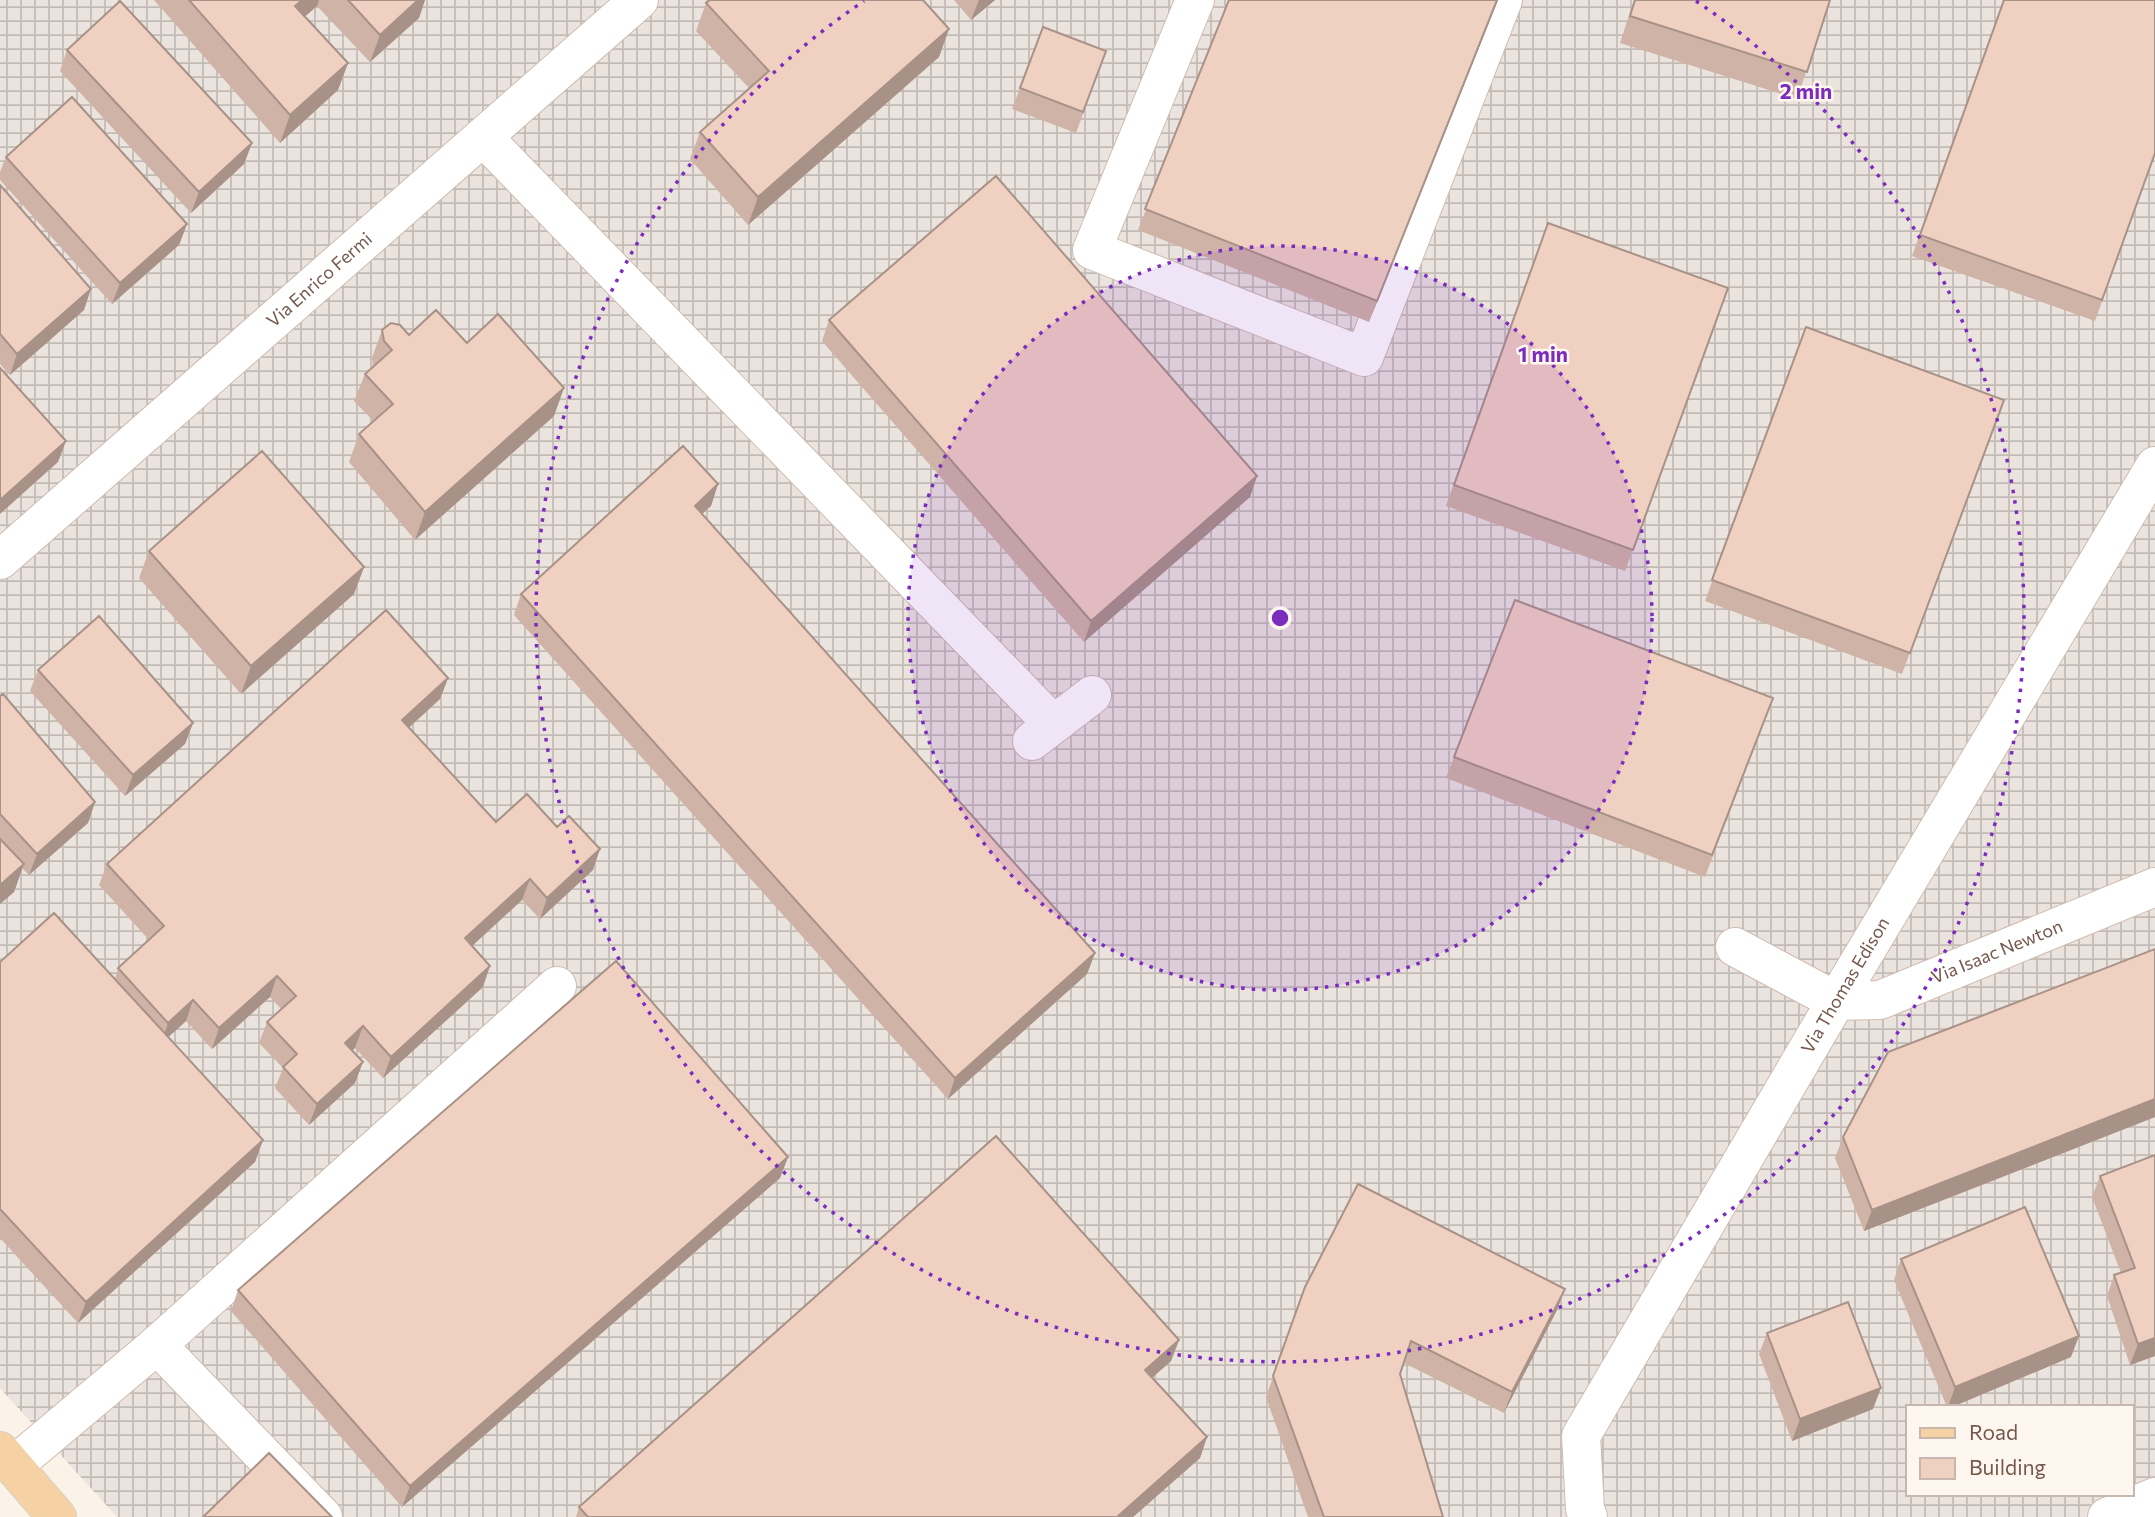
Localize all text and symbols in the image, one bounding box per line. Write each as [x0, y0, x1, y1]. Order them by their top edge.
text: 2 min [1780, 78, 1832, 103]
street label: Via Enrico Fermi [262, 227, 376, 331]
text: 1 min [1518, 341, 1568, 366]
centre of rings [1268, 606, 1292, 630]
street label: Via Thomas Edison [1796, 913, 1893, 1057]
street label: Via Isaac Newton [1928, 914, 2065, 988]
legend [1906, 1405, 2134, 1496]
text: Road [1969, 1419, 2018, 1444]
text: Building [1969, 1454, 2046, 1479]

